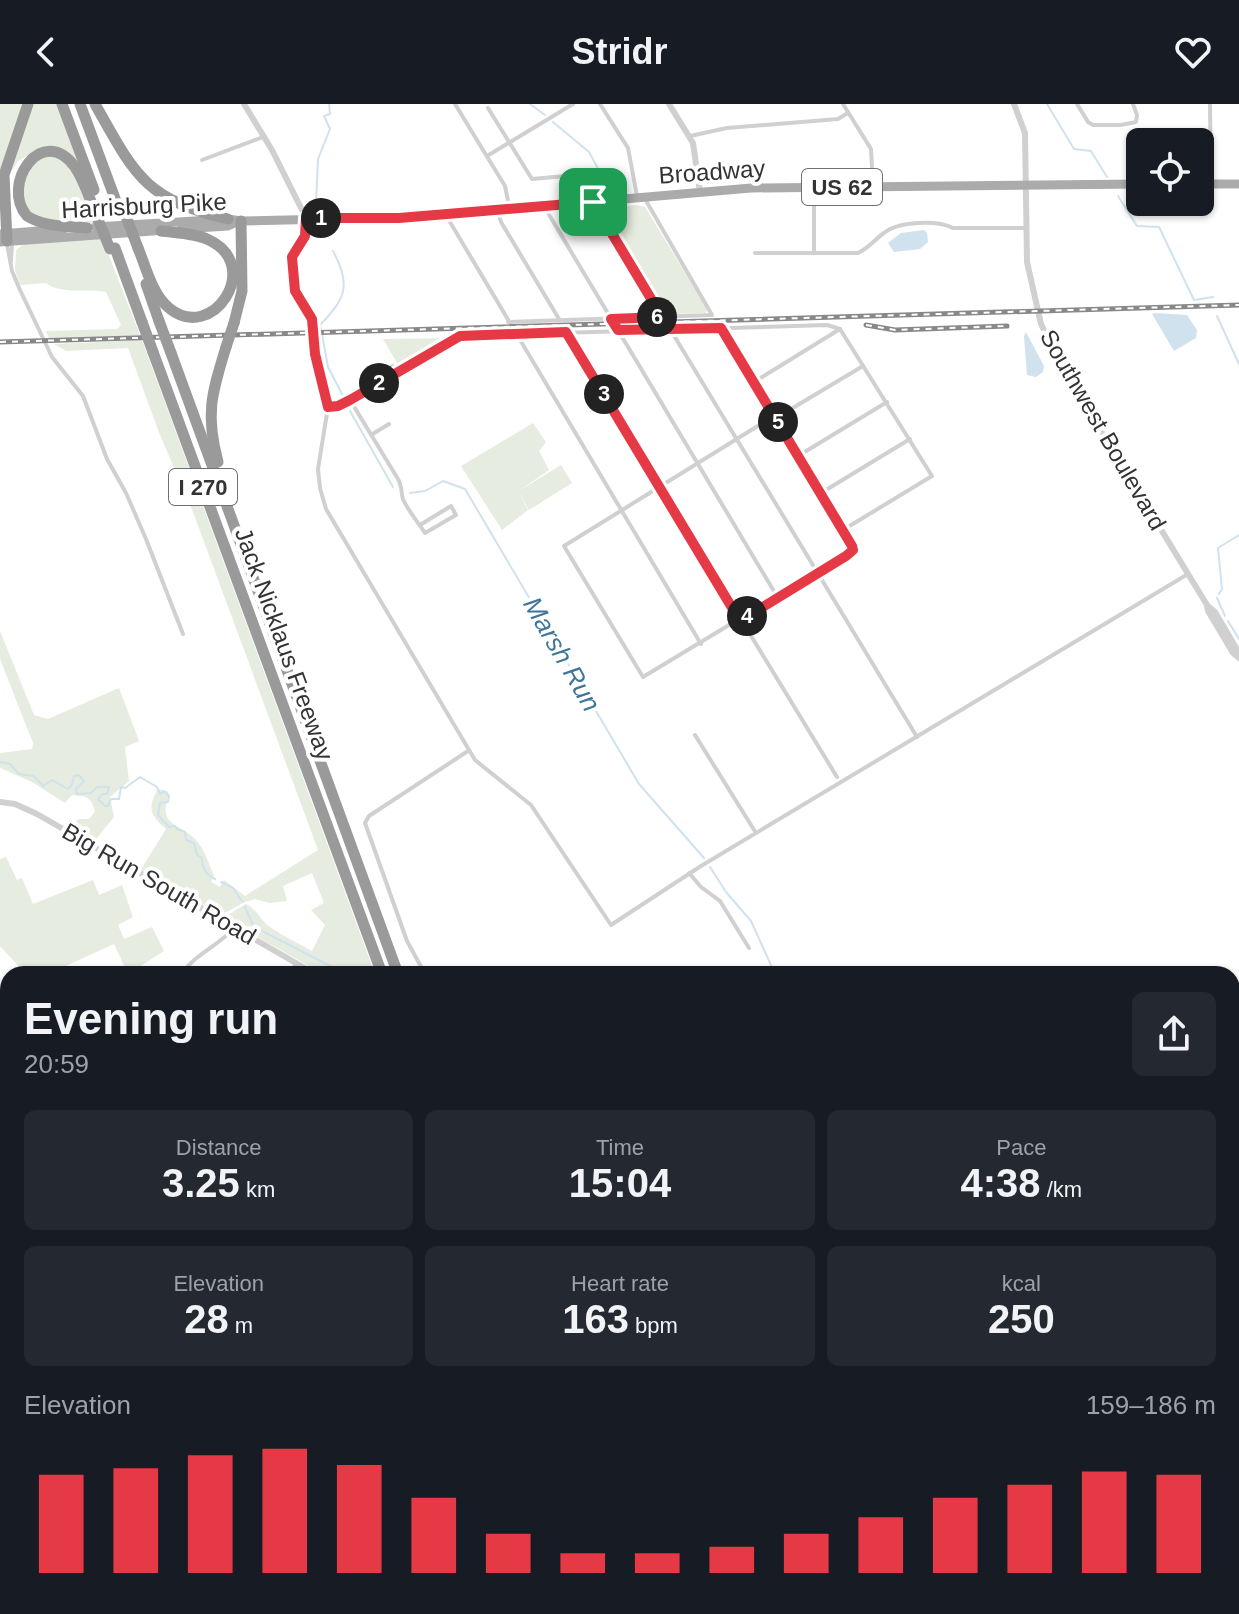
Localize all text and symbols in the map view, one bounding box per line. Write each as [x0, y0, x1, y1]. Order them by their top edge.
icon: back [24, 30, 68, 74]
icon: heart [1171, 30, 1215, 74]
text: Stridr [571, 31, 668, 72]
map controls [1126, 128, 1214, 216]
button: locate [1126, 128, 1214, 216]
street label: Broadway [658, 154, 766, 189]
pin [559, 168, 627, 236]
road number: US 62 [802, 169, 882, 205]
icon: arrive [571, 180, 615, 224]
street label: Harrisburg Pike [61, 188, 227, 223]
pin: 1 [301, 198, 341, 238]
text: 1 [315, 205, 327, 230]
pin: 6 [637, 297, 677, 337]
text: 6 [651, 304, 663, 329]
street label: Southwest Boulevard [1035, 325, 1172, 535]
pin: 2 [359, 363, 399, 403]
text: 2 [373, 370, 385, 395]
pin: 3 [584, 374, 624, 414]
text: 3 [598, 381, 610, 406]
pin: 5 [758, 402, 798, 442]
text: 5 [772, 409, 784, 434]
road number: I 270 [169, 469, 237, 505]
street label: Jack Nicklaus Freeway [230, 524, 339, 764]
water label: Marsh Run [517, 591, 607, 717]
pin: 4 [727, 596, 767, 636]
text: 4 [741, 603, 753, 628]
street label: Big Run South Road [58, 817, 261, 950]
button: share [1132, 992, 1216, 1076]
text: Evening run [24, 994, 278, 1043]
text: 20:59 [24, 1049, 89, 1079]
text: Distance [176, 1135, 261, 1160]
text: Time [596, 1135, 644, 1160]
text: Pace [996, 1135, 1046, 1160]
text: 3.25 [162, 1161, 240, 1205]
text: 15:04 [569, 1161, 671, 1205]
text: 4:38 [961, 1161, 1041, 1205]
text: km [240, 1177, 275, 1202]
text: /km [1041, 1177, 1082, 1202]
text: Elevation [173, 1271, 264, 1296]
text: Heart rate [571, 1271, 669, 1296]
text: kcal [1002, 1271, 1041, 1296]
text: 28 [184, 1297, 229, 1341]
text: 163 [562, 1297, 629, 1341]
text: 250 [988, 1297, 1055, 1341]
text: m [229, 1313, 253, 1338]
text: bpm [629, 1313, 678, 1338]
text: Elevation [24, 1390, 131, 1420]
text: 159–186 m [1086, 1390, 1216, 1420]

